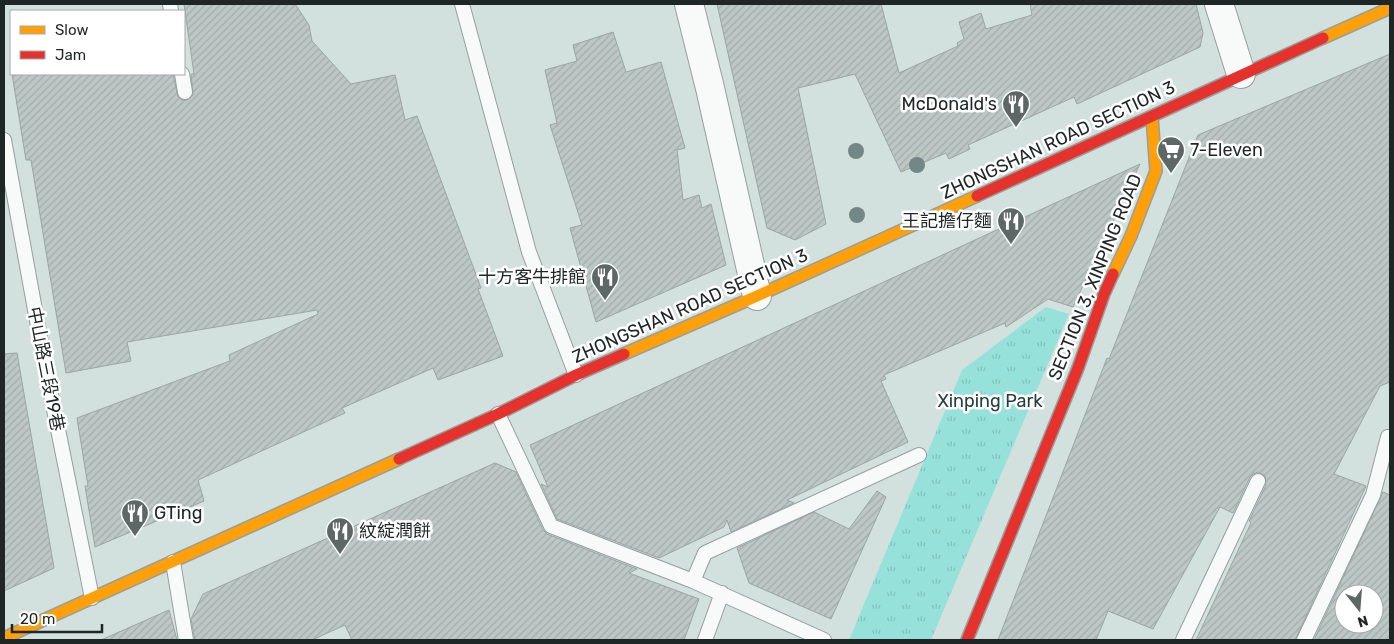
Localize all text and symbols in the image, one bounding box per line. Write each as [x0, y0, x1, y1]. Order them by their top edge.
legend [10, 10, 185, 75]
text: Slow [55, 21, 88, 39]
text: Jam [55, 46, 86, 64]
street label: ZHONGSHAN ROAD SECTION 3 [938, 76, 1178, 204]
restaurant icon: McDonald's [1001, 89, 1031, 128]
place label: McDonald's [901, 93, 997, 115]
supermarket icon: 7-Eleven [1156, 135, 1186, 174]
place label: 7-Eleven [1190, 139, 1263, 161]
street label: SECTION 3, XINPING ROAD [1043, 171, 1147, 383]
restaurant icon: 王記擔仔麵 [996, 206, 1026, 245]
place label: 王記擔仔麵 [902, 210, 992, 232]
street label: ZHONGSHAN ROAD SECTION 3 [569, 244, 811, 368]
restaurant icon: 十方客牛排館 [590, 262, 620, 301]
place label: 十方客牛排館 [478, 266, 586, 288]
street label: 中山路三段19巷 [23, 305, 69, 433]
park label: Xinping Park [937, 390, 1043, 412]
restaurant icon: GTing [120, 498, 150, 537]
place label: GTing [154, 502, 202, 524]
restaurant icon: 紋綻潤餅 [325, 516, 355, 555]
place label: 紋綻潤餅 [359, 520, 431, 542]
north arrow [1334, 584, 1384, 634]
scale bar [12, 602, 102, 634]
text: 20 m [20, 610, 55, 628]
text: N [1355, 611, 1370, 631]

